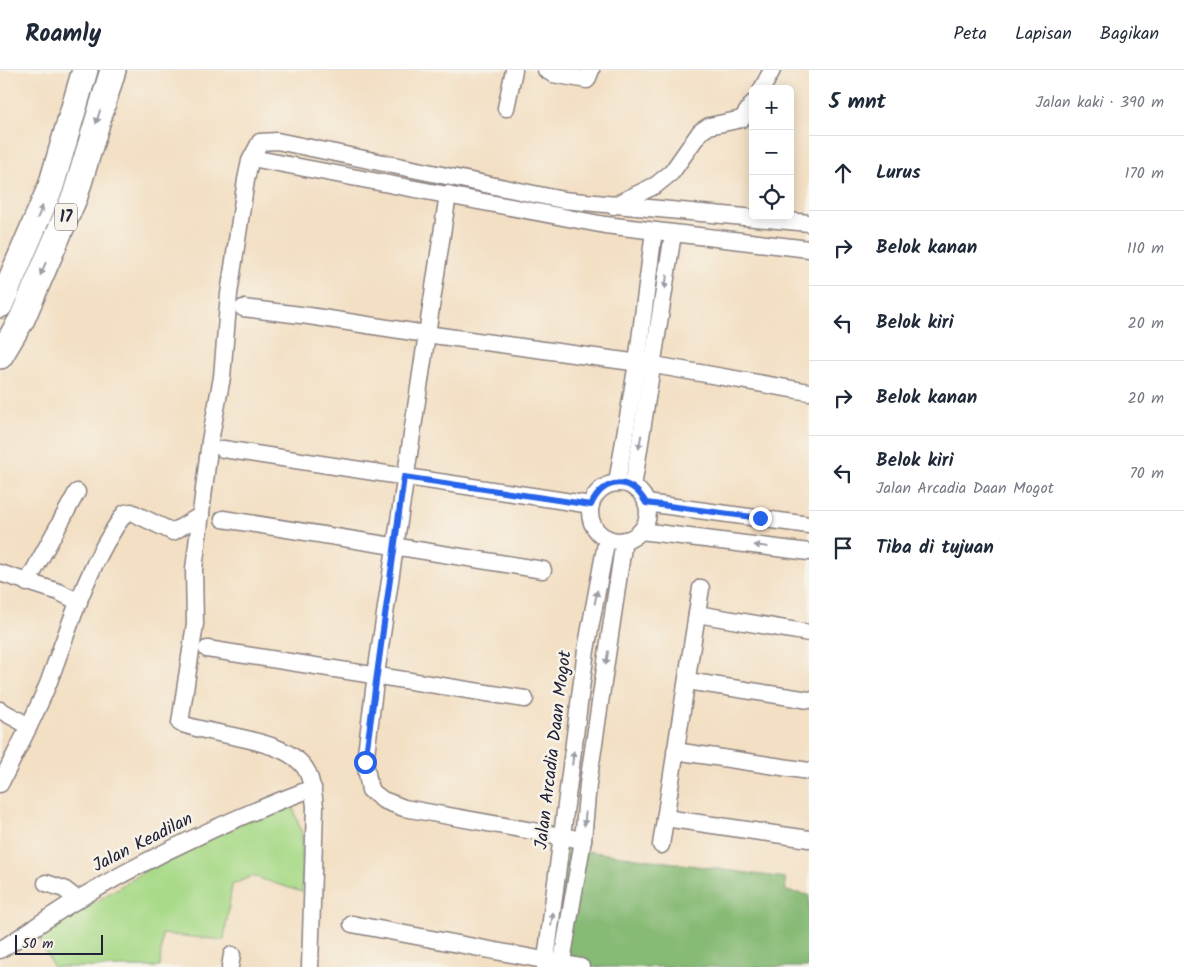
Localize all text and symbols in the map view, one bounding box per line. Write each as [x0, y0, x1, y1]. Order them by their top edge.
text: Roamly [25, 15, 101, 54]
text: Peta [954, 20, 987, 49]
text: Lapisan [1015, 20, 1072, 49]
text: Bagikan [1100, 20, 1159, 49]
map controls [749, 85, 794, 220]
button: + [749, 85, 794, 130]
text: 5 mnt [829, 86, 886, 119]
text: Jalan kaki · 390 m [1036, 90, 1164, 115]
one-way arrow [94, 109, 102, 124]
button: − [749, 130, 794, 175]
text: Lurus [876, 158, 921, 188]
icon: ahead [829, 159, 857, 187]
text: 170 m [1124, 161, 1164, 186]
button: locate [749, 175, 794, 220]
one-way arrow [36, 204, 44, 219]
road number: 17 [55, 204, 77, 230]
text: Belok kanan [876, 233, 977, 263]
icon: right [829, 234, 857, 262]
text: 110 m [1127, 236, 1164, 261]
one-way arrow [39, 262, 47, 276]
one-way arrow [662, 274, 670, 290]
text: Belok kiri [876, 308, 954, 338]
icon: left [829, 309, 857, 337]
text: 20 m [1128, 311, 1164, 336]
text: Belok kanan [876, 383, 977, 413]
icon: right [829, 384, 857, 412]
text: 20 m [1128, 386, 1164, 411]
one-way arrow [635, 435, 643, 451]
text: Belok kiri [876, 446, 954, 476]
icon: left [829, 459, 857, 487]
text: 70 m [1129, 461, 1164, 486]
text: Jalan Arcadia Daan Mogot [876, 476, 1054, 501]
route end [749, 507, 772, 530]
text: Tiba di tujuan [876, 533, 994, 563]
icon: arrive [829, 534, 857, 562]
one-way arrow [752, 542, 768, 550]
one-way arrow [592, 588, 600, 604]
street label: Jalan Arcadia Daan Mogot [527, 648, 581, 851]
one-way arrow [602, 650, 610, 666]
one-way arrow [569, 749, 577, 765]
route start [354, 751, 377, 774]
street label: Jalan Keadilan [88, 805, 198, 881]
one-way arrow [580, 811, 588, 827]
one-way arrow [548, 910, 556, 926]
scale bar [15, 932, 102, 955]
text: 50 m [22, 933, 53, 955]

